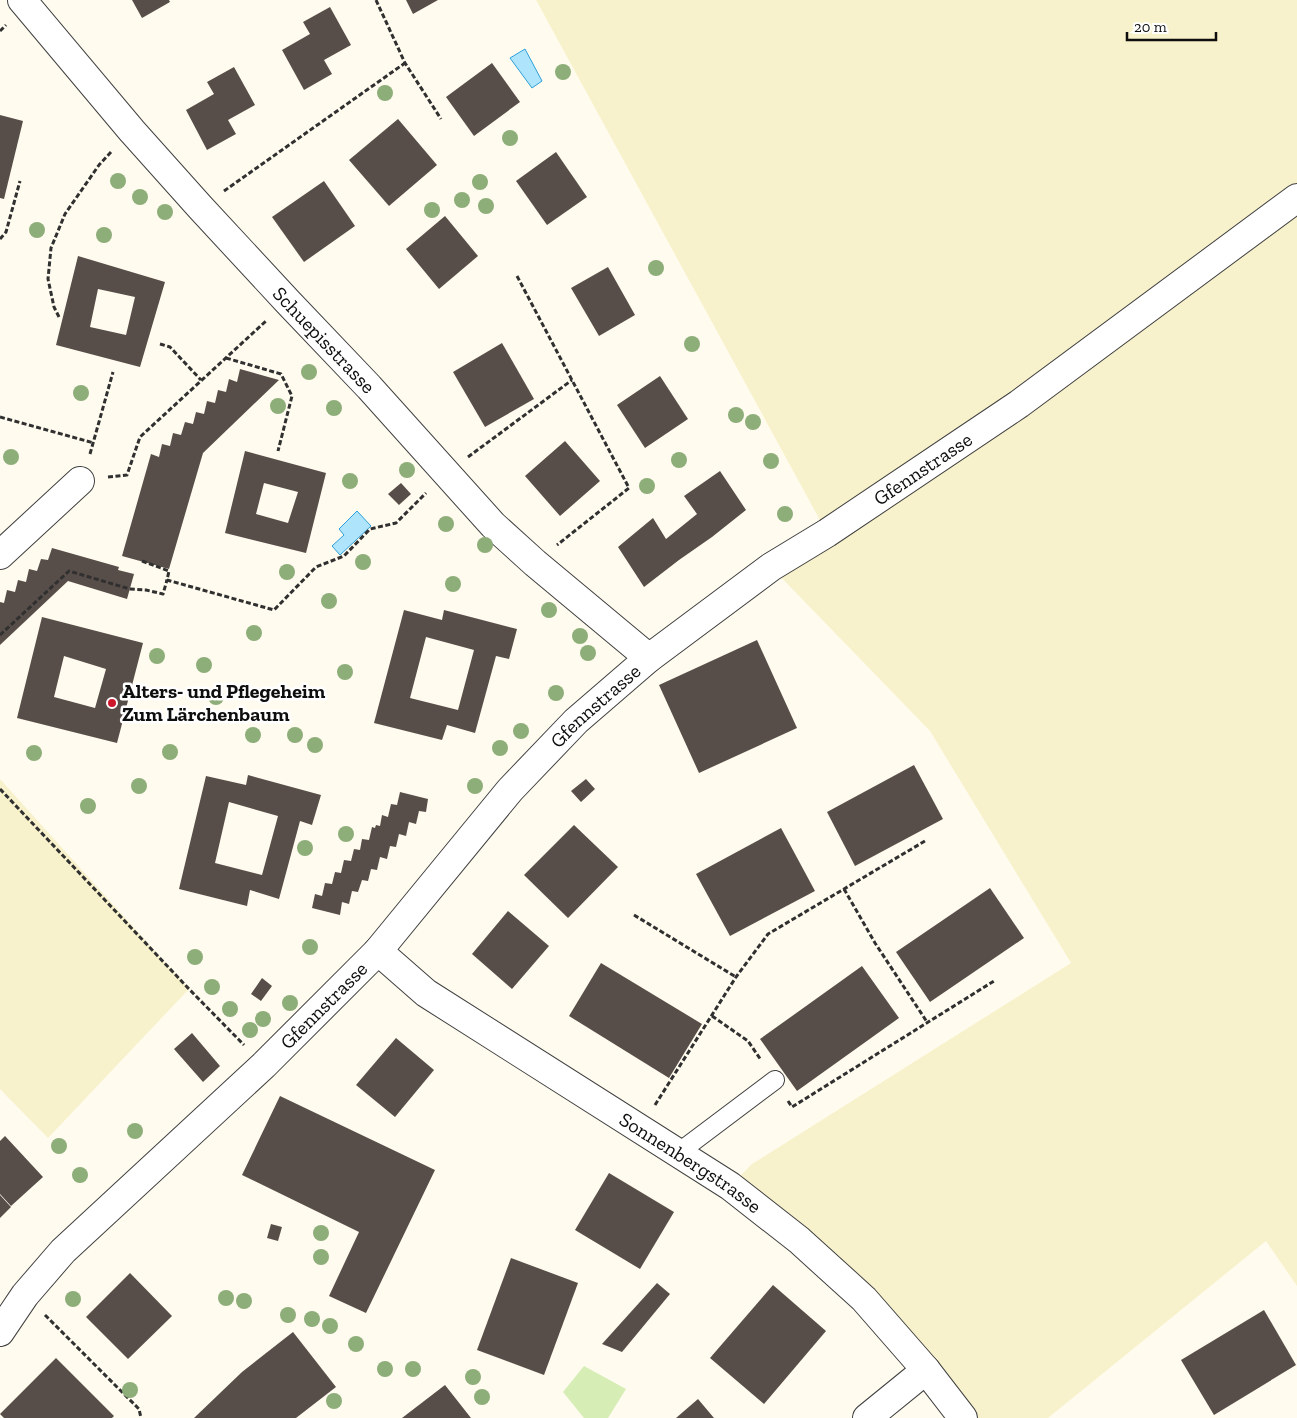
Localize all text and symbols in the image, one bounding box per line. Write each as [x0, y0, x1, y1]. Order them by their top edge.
scale bar [1127, 10, 1216, 42]
text: 20 m [1134, 18, 1167, 36]
street label: Schuepisstrasse [268, 282, 381, 398]
street label: Gfennstrasse [869, 427, 977, 510]
street label: Gfennstrasse [545, 659, 645, 753]
place label: Alters- und Pflegeheim Zum Lärchenbaum [122, 679, 326, 726]
marker: Alters- und Pflegeheim Zum Lärchenbaum [106, 697, 118, 709]
street label: Gfennstrasse [275, 957, 372, 1054]
street label: Sonnenbergstrasse [615, 1107, 766, 1218]

